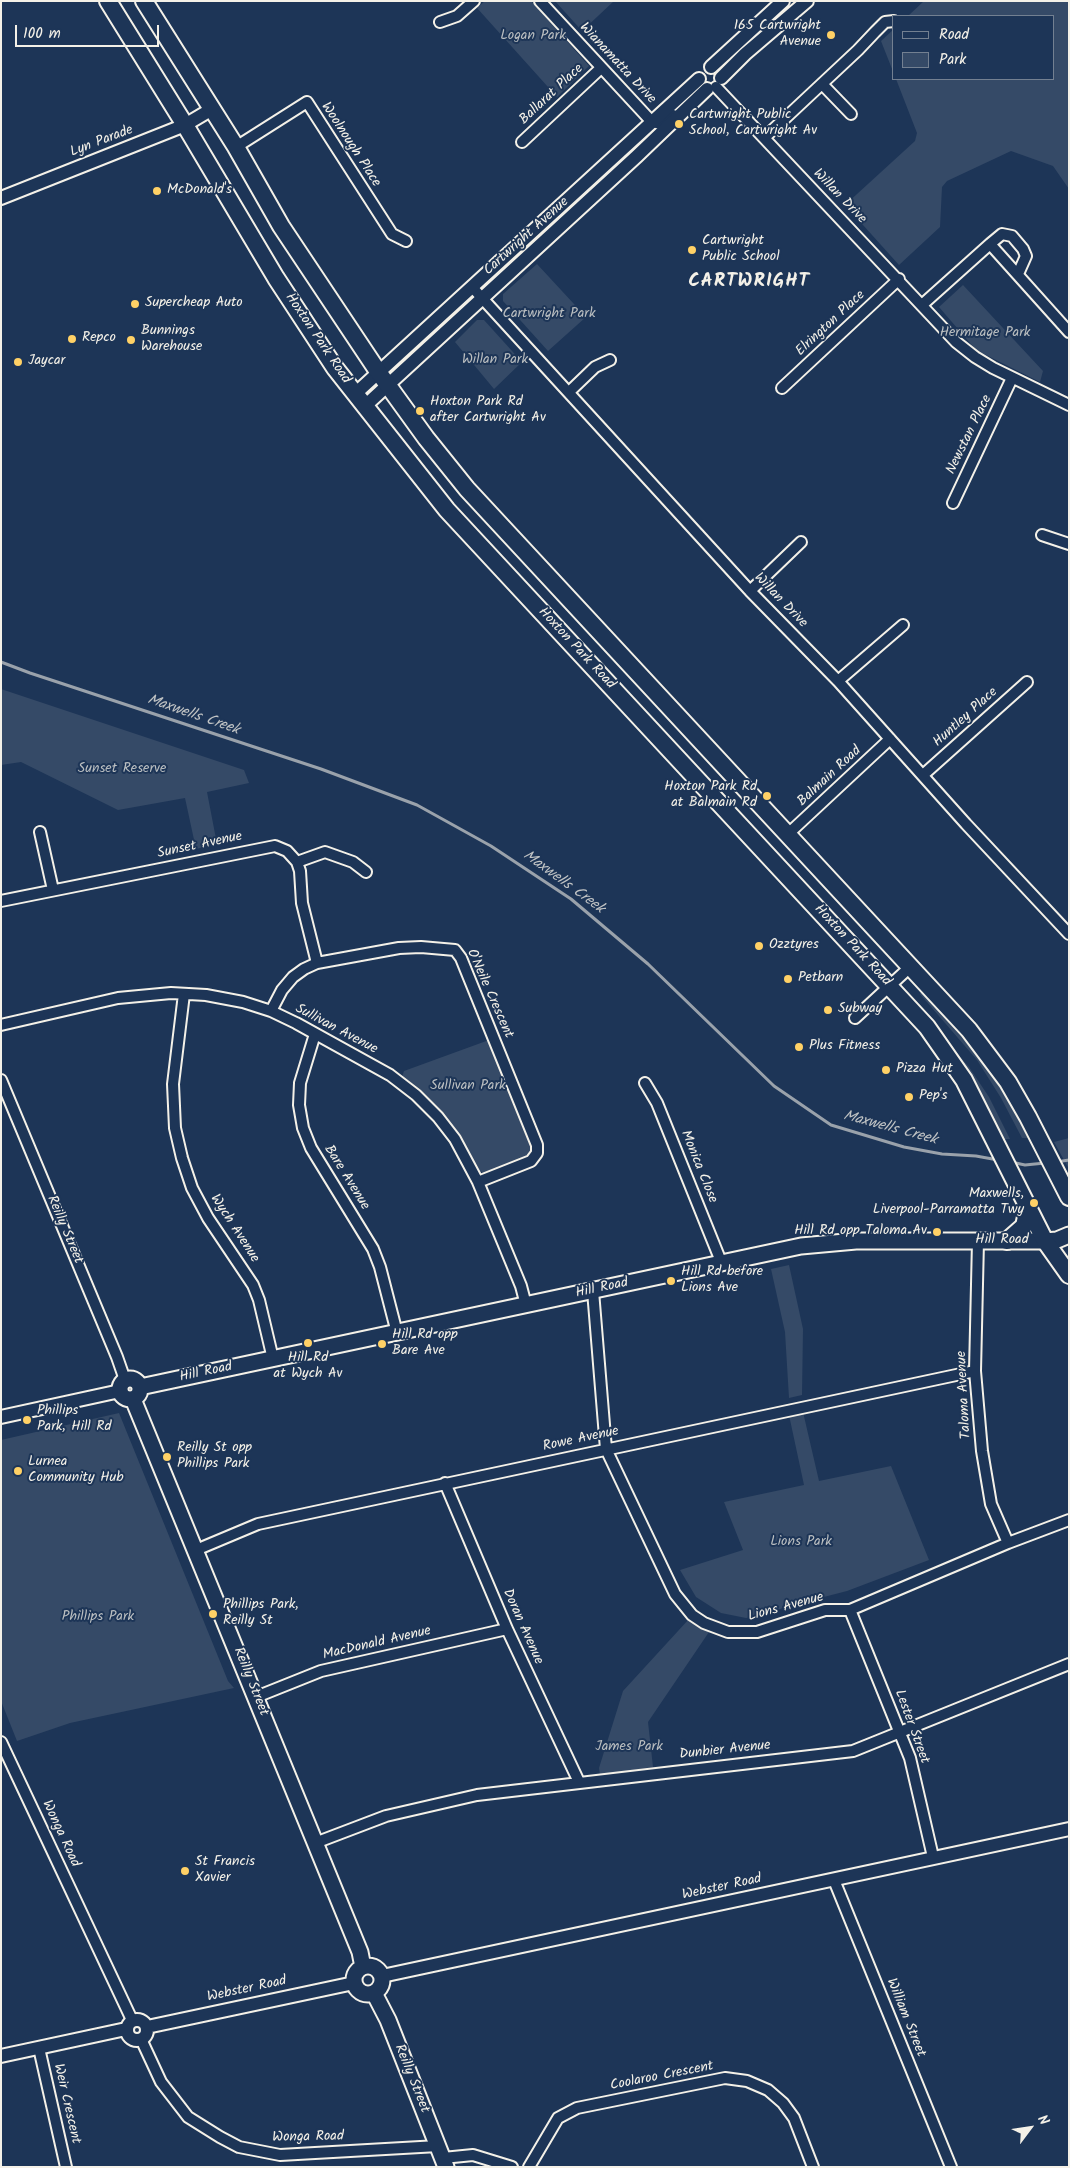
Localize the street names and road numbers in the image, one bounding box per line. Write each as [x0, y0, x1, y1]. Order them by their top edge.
street label: Wianamatta Drive [575, 20, 659, 108]
street label: Ballarat Place [517, 61, 587, 129]
street label: Woolnough Place [316, 100, 384, 190]
street label: Lyn Parade [68, 122, 136, 162]
street label: Willan Drive [809, 166, 869, 228]
street label: Cartwright Avenue [481, 194, 573, 280]
street label: Elrington Place [793, 288, 869, 360]
street label: Hoxton Park Road [281, 291, 353, 387]
street label: Newstan Place [944, 393, 996, 477]
street label: Willan Drive [750, 570, 810, 632]
street label: Hoxton Park Road [534, 605, 618, 693]
street label: Huntley Place [930, 685, 1002, 751]
street label: Balmain Road [795, 743, 865, 811]
street label: Sunset Avenue [156, 829, 244, 863]
street label: Hoxton Park Road [810, 902, 894, 990]
street label: O'Neile Crescent [462, 947, 516, 1041]
street label: Sullivan Avenue [292, 1001, 380, 1059]
street label: Monica Close [676, 1128, 720, 1206]
street label: Bare Avenue [319, 1142, 373, 1214]
street label: Wych Avenue [206, 1192, 262, 1266]
street label: Reilly Street [42, 1193, 86, 1267]
street label: Hill Road [975, 1233, 1029, 1249]
street label: Hill Road [574, 1275, 630, 1303]
street label: Taloma Avenue [954, 1350, 976, 1440]
street label: Hill Road [178, 1359, 234, 1387]
street label: Rowe Avenue [542, 1424, 620, 1456]
street label: Doran Avenue [498, 1587, 546, 1667]
street label: Lions Avenue [746, 1590, 826, 1626]
street label: MacDonald Avenue [321, 1623, 433, 1665]
street label: Reilly Street [229, 1645, 271, 1719]
street label: Lester Street [890, 1688, 932, 1766]
street label: Dunbier Avenue [679, 1738, 771, 1764]
street label: Wonga Road [37, 1798, 83, 1870]
street label: Webster Road [681, 1871, 763, 1905]
street label: Webster Road [206, 1973, 288, 2007]
street label: William Street [882, 1976, 928, 2060]
street label: Reilly Street [390, 2042, 432, 2116]
street label: Coolaroo Crescent [609, 2059, 715, 2095]
street label: Weir Crescent [49, 2062, 83, 2146]
street label: Wonga Road [272, 2129, 344, 2147]

